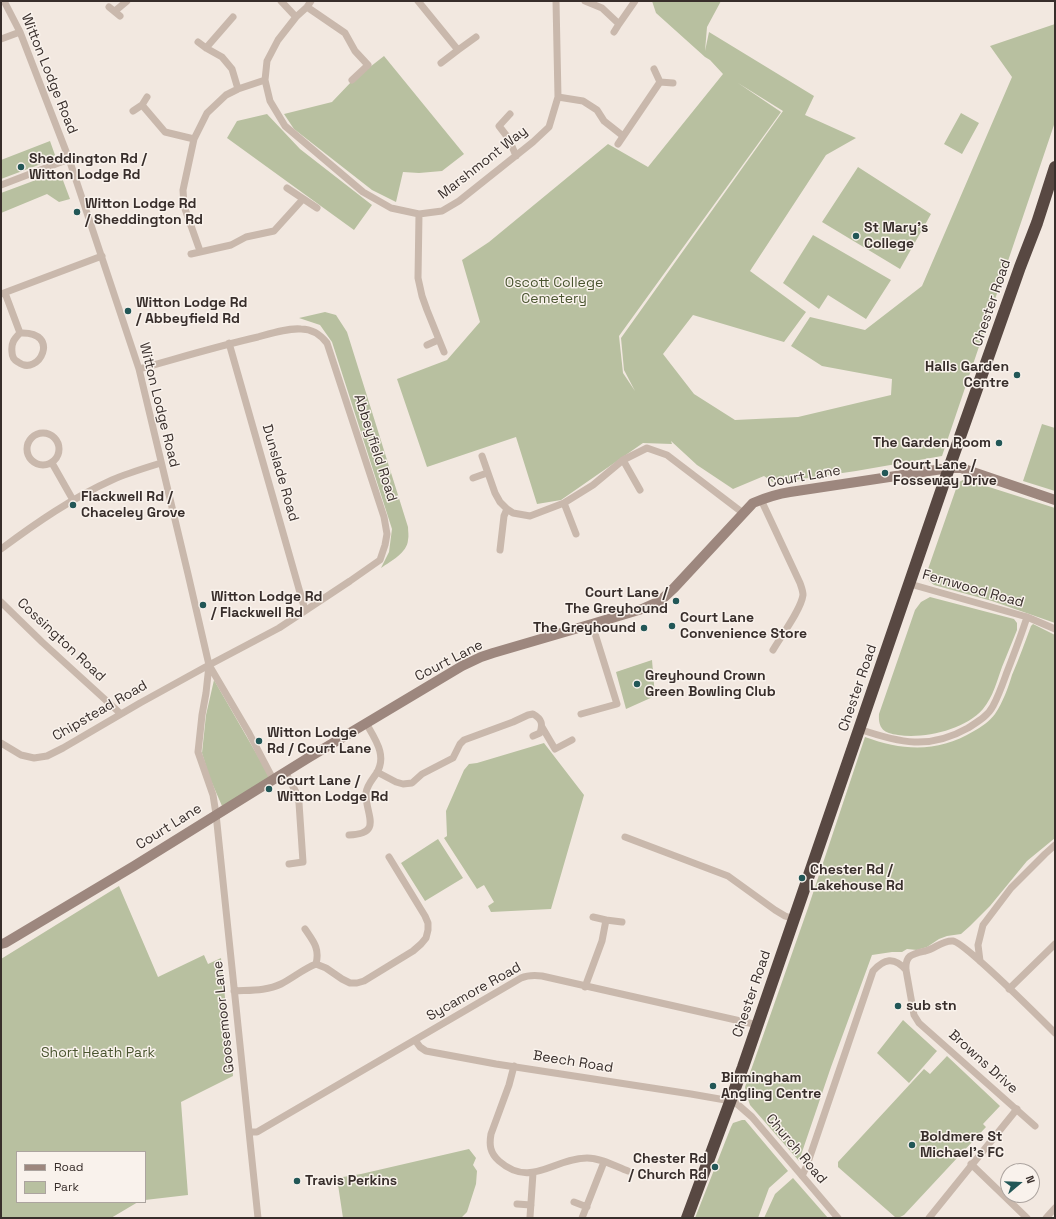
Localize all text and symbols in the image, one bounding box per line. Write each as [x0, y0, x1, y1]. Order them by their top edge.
street label: Witton Lodge Road [17, 12, 81, 136]
street label: Marshmont Way [435, 123, 531, 203]
place label: Sheddington Rd / Witton Lodge Rd [29, 151, 147, 184]
marker: Sheddington Rd / Witton Lodge Rd [16, 162, 26, 172]
place label: Witton Lodge Rd / Sheddington Rd [85, 196, 203, 228]
marker: Witton Lodge Rd / Sheddington Rd [72, 207, 82, 217]
place label: St Mary's College [864, 220, 928, 252]
marker: St Mary's College [851, 231, 861, 241]
street label: Chester Road [969, 257, 1015, 349]
park label: Oscott College Cemetery [505, 275, 603, 308]
place label: Witton Lodge Rd / Abbeyfield Rd [136, 295, 247, 328]
marker: Witton Lodge Rd / Abbeyfield Rd [123, 306, 133, 316]
street label: Witton Lodge Road [135, 341, 183, 469]
place label: Halls Garden Centre [925, 359, 1009, 392]
marker: Halls Garden Centre [1012, 370, 1022, 380]
street label: Abbeyfield Road [350, 392, 400, 504]
street label: Dunslade Road [258, 422, 302, 524]
place label: The Garden Room [873, 435, 991, 451]
marker: The Garden Room [994, 438, 1004, 448]
place label: Court Lane / Fosseway Drive [893, 457, 997, 490]
street label: Court Lane [766, 462, 842, 492]
marker: Court Lane / Fosseway Drive [880, 468, 890, 478]
place label: Flackwell Rd / Chaceley Grove [81, 489, 185, 522]
marker: Flackwell Rd / Chaceley Grove [68, 500, 78, 510]
street label: Fernwood Road [920, 566, 1026, 612]
place label: Court Lane / The Greyhound [565, 585, 668, 618]
place label: Witton Lodge Rd / Flackwell Rd [211, 589, 322, 622]
street label: Cossington Road [13, 595, 109, 685]
marker: Court Lane / The Greyhound [671, 596, 681, 606]
marker: Witton Lodge Rd / Flackwell Rd [198, 600, 208, 610]
place label: Court Lane Convenience Store [680, 610, 807, 642]
place label: The Greyhound [533, 620, 636, 636]
marker: Court Lane Convenience Store [667, 621, 677, 631]
marker: The Greyhound [639, 623, 649, 633]
street label: Court Lane [412, 637, 486, 685]
street label: Chester Road [835, 642, 881, 734]
place label: Greyhound Crown Green Bowling Club [645, 668, 776, 700]
street label: Chipstead Road [50, 677, 150, 745]
marker: Greyhound Crown Green Bowling Club [632, 679, 642, 689]
place label: Witton Lodge Rd / Court Lane [267, 725, 371, 758]
marker: Witton Lodge Rd / Court Lane [254, 736, 264, 746]
place label: Court Lane / Witton Lodge Rd [277, 773, 388, 806]
marker: Court Lane / Witton Lodge Rd [264, 784, 274, 794]
street label: Court Lane [133, 800, 205, 854]
place label: Chester Rd / Lakehouse Rd [810, 862, 904, 894]
marker: Chester Rd / Lakehouse Rd [797, 873, 807, 883]
street label: Chester Road [729, 948, 775, 1040]
street label: Sycamore Road [424, 959, 524, 1025]
street label: Goosemoor Lane [210, 960, 238, 1074]
place label: sub stn [906, 998, 957, 1014]
marker: sub stn [893, 1001, 903, 1011]
street label: Browns Drive [945, 1027, 1021, 1097]
park label: Short Heath Park [41, 1045, 155, 1061]
street label: Beech Road [532, 1047, 614, 1077]
place label: Birmingham Angling Centre [721, 1070, 821, 1102]
marker: Birmingham Angling Centre [708, 1081, 718, 1091]
street label: Church Road [762, 1111, 830, 1187]
place label: Boldmere St Michael's FC [920, 1129, 1004, 1162]
marker: Boldmere St Michael's FC [907, 1140, 917, 1150]
legend [16, 1151, 146, 1203]
place label: Chester Rd / Church Rd [628, 1151, 707, 1184]
text: Road [54, 1159, 83, 1175]
marker: Chester Rd / Church Rd [710, 1162, 720, 1172]
north arrow [1000, 1163, 1040, 1203]
place label: Travis Perkins [305, 1173, 397, 1189]
text: N [1023, 1174, 1038, 1185]
marker: Travis Perkins [292, 1176, 302, 1186]
text: Park [54, 1179, 79, 1195]

